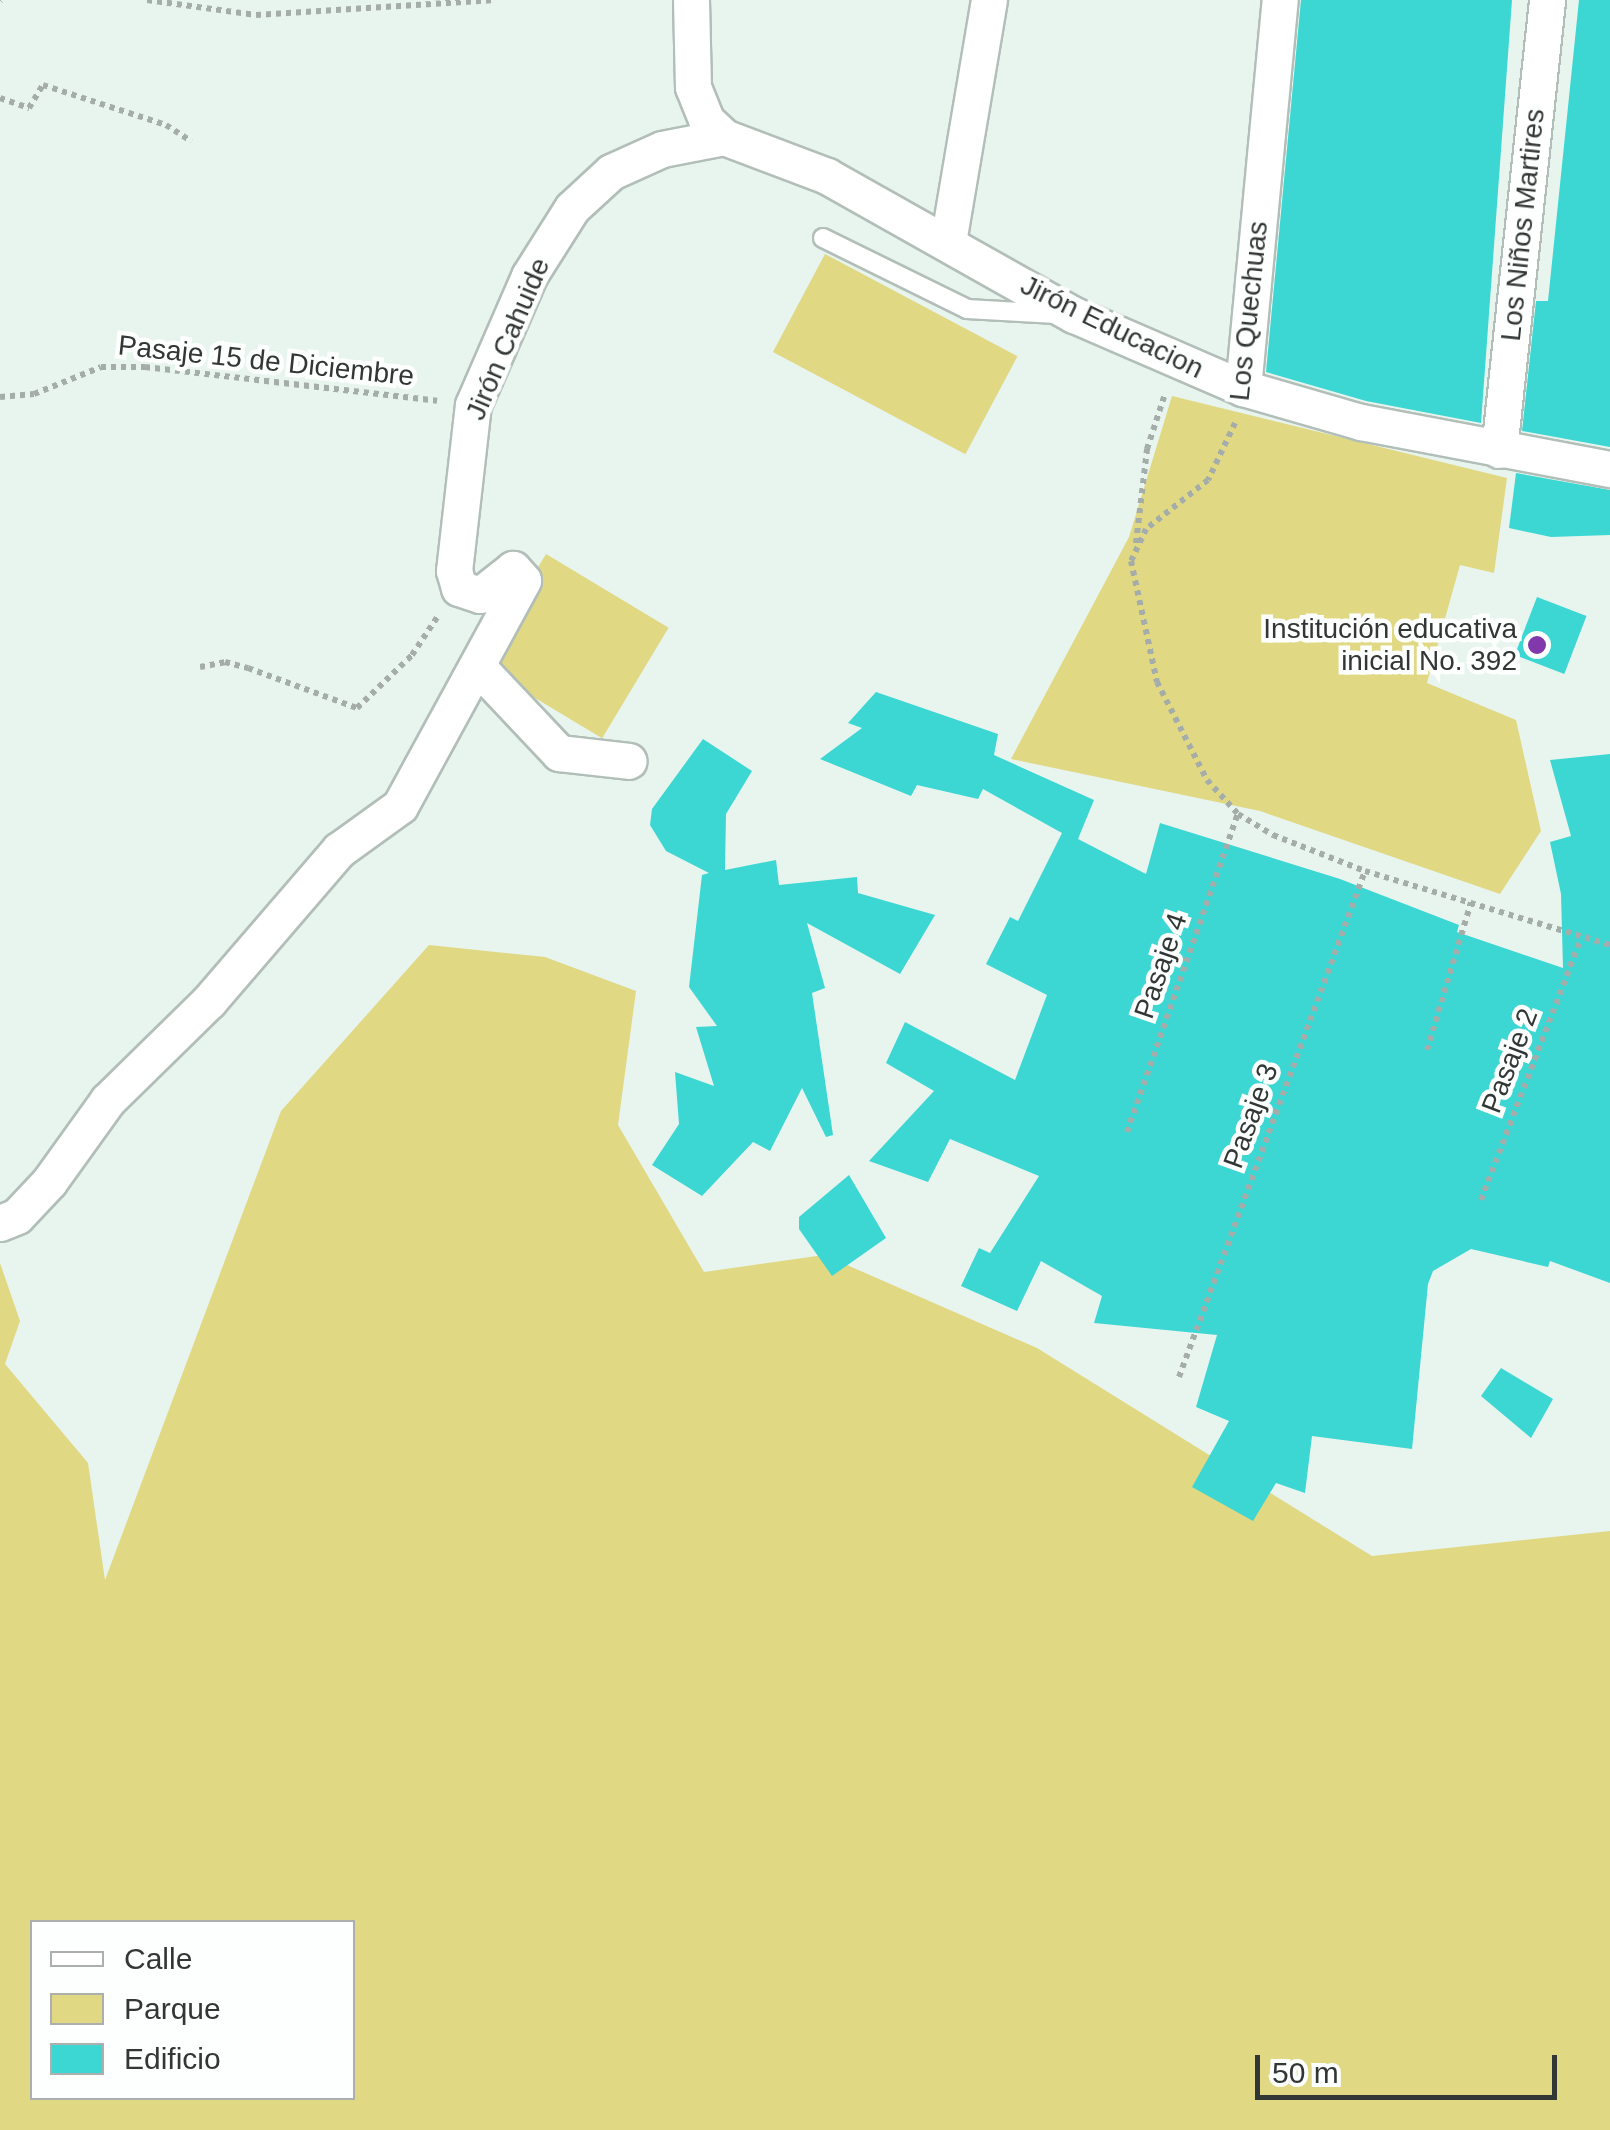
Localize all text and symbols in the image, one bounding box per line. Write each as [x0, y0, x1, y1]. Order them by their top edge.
street label: Los Niños Martires [1494, 107, 1552, 343]
street label: Los Quechuas [1223, 219, 1275, 403]
street label: Jirón Cahuide [459, 253, 557, 425]
street label: Jirón Educacion [1015, 268, 1209, 386]
street label: Pasaje 15 de Diciembre [116, 329, 416, 393]
place label: Institución educativa inicial No. 392 [1263, 612, 1517, 678]
marker: Institución educativa inicial No. 392 [1526, 634, 1548, 656]
street label: Pasaje 4 [1127, 909, 1195, 1023]
street label: Pasaje 2 [1475, 1004, 1545, 1118]
street label: Pasaje 3 [1217, 1059, 1285, 1173]
legend [30, 1920, 355, 2100]
text: Calle [124, 1942, 192, 1975]
text: Parque [124, 1992, 221, 2025]
scale bar [1260, 2035, 1562, 2097]
text: Edificio [124, 2042, 221, 2075]
text: 50 m [1272, 2056, 1339, 2089]

